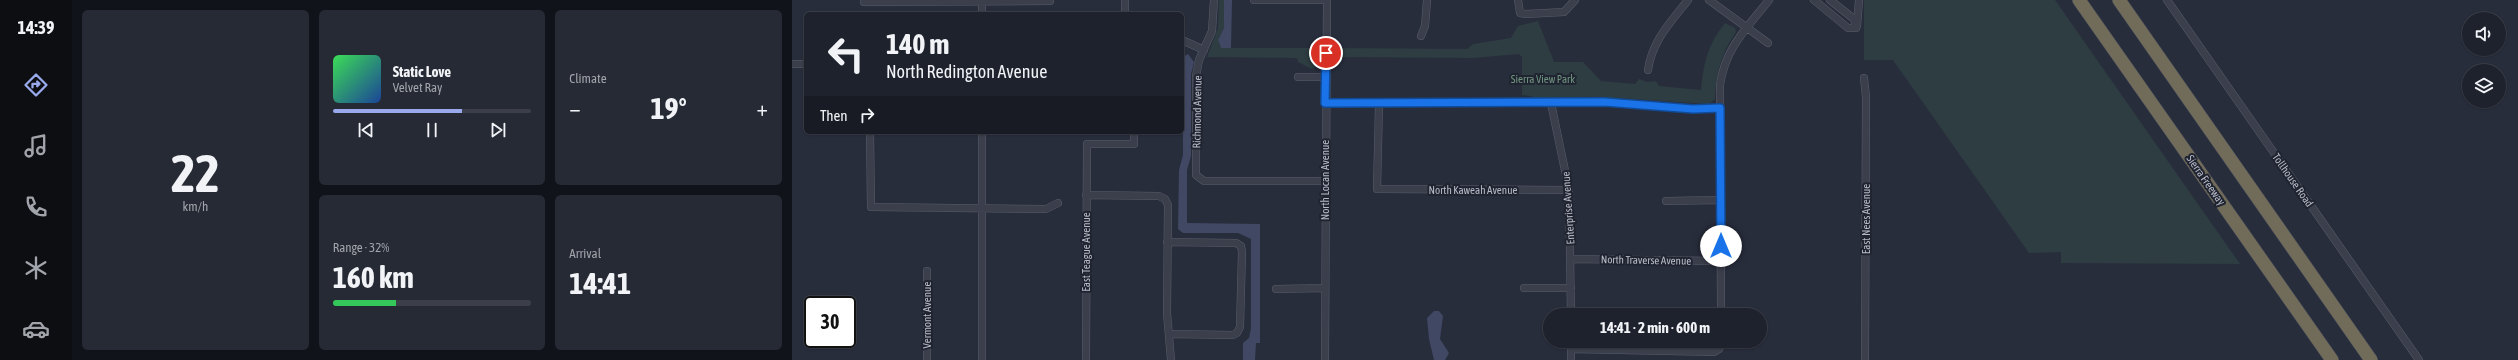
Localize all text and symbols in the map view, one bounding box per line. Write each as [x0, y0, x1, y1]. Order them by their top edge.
map controls [2462, 12, 2506, 108]
button: sound [2462, 12, 2506, 56]
text: 14:39 [17, 17, 55, 38]
icon: left [820, 28, 872, 80]
text: 140 m [886, 28, 949, 60]
pin [1309, 36, 1343, 70]
icon: arrive [1315, 42, 1337, 64]
text: North Redington Avenue [886, 61, 1047, 82]
text: Static Love [393, 63, 451, 80]
button: layers [2462, 64, 2506, 108]
icon: directions [22, 71, 50, 99]
text: Climate [569, 71, 607, 86]
park label: Sierra View Park [1511, 73, 1575, 85]
street label: Richmond Avenue [1190, 75, 1204, 149]
text: Velvet Ray [393, 80, 442, 95]
text: 19° [650, 91, 687, 125]
text: − [569, 95, 581, 121]
text: + [757, 95, 768, 121]
icon: right [856, 104, 878, 126]
text: Then [820, 107, 848, 124]
icon: previous [355, 119, 377, 141]
icon: pause [421, 119, 443, 141]
icon: next [487, 119, 509, 141]
icon: music [22, 132, 50, 160]
street label: North Locan Avenue [1319, 140, 1331, 220]
text: 22 [171, 143, 220, 203]
street label: Tollhouse Road [2270, 151, 2316, 209]
street label: Sierra Freeway [2184, 153, 2228, 208]
street label: Enterprise Avenue [1559, 171, 1577, 245]
street label: North Kaweah Avenue [1429, 184, 1517, 196]
street label: East Nees Avenue [1860, 184, 1872, 254]
icon: phone [22, 193, 50, 221]
text: km/h [182, 199, 208, 214]
street label: East Teague Avenue [1080, 212, 1092, 292]
position arrow [1700, 225, 1742, 267]
text: Range · 32% [333, 240, 389, 255]
text: Arrival [569, 246, 601, 261]
street label: North Traverse Avenue [1601, 253, 1691, 267]
icon: climate [22, 254, 50, 282]
text: 160 km [333, 260, 414, 294]
text: 14:41 [569, 266, 631, 300]
street label: Vermont Avenue [921, 282, 933, 348]
speed limit sign: 30 [804, 296, 856, 348]
icon: car [22, 315, 50, 343]
text: 14:41 · 2 min · 600 m [1600, 319, 1710, 336]

